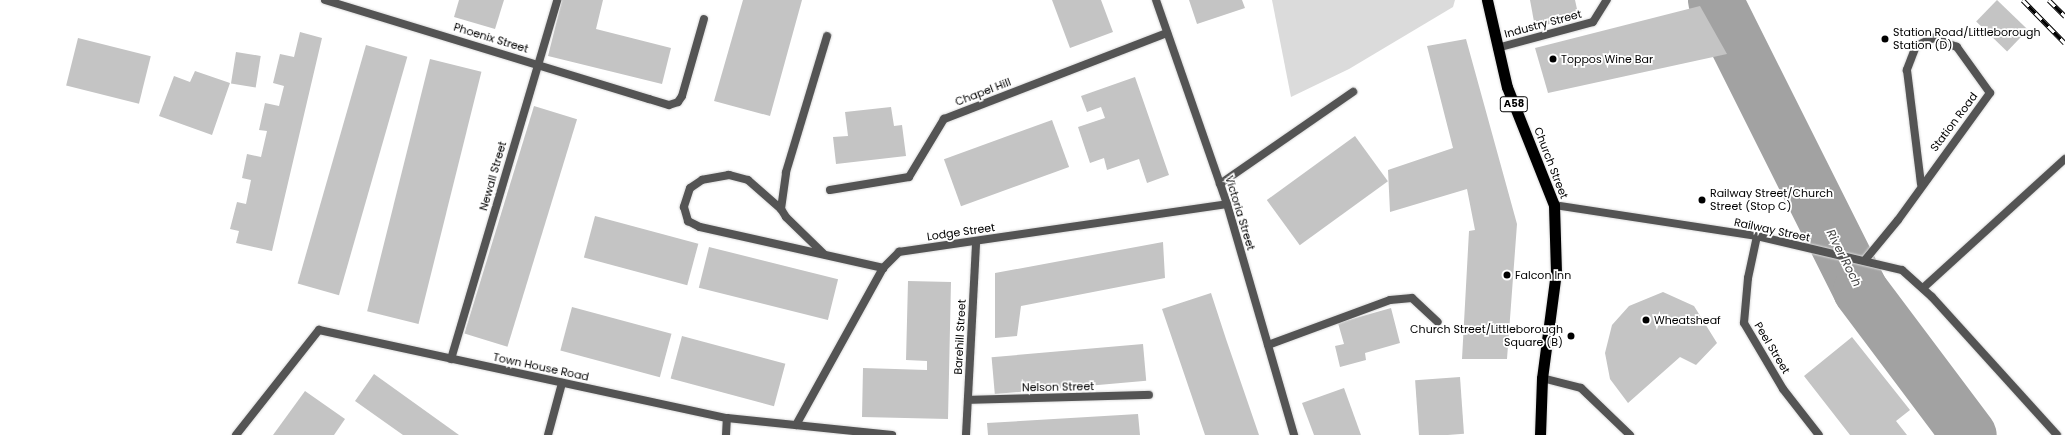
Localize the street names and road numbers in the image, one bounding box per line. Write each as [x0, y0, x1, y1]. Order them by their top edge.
street label: Industry Street [1503, 7, 1583, 41]
street label: Phoenix Street [452, 20, 530, 56]
street label: Chapel Hill [953, 75, 1013, 109]
street label: Station Road [1928, 90, 1980, 154]
road number: A58 [1499, 96, 1529, 112]
street label: Church Street [1531, 125, 1571, 201]
street label: Newall Street [477, 140, 509, 212]
street label: Victoria Street [1222, 174, 1258, 252]
street label: Railway Street [1733, 216, 1811, 244]
street label: Lodge Street [926, 221, 996, 243]
street label: Barehill Street [951, 299, 969, 375]
street label: Peel Street [1751, 320, 1793, 376]
street label: Town House Road [492, 350, 590, 384]
street label: Nelson Street [1022, 380, 1094, 394]

